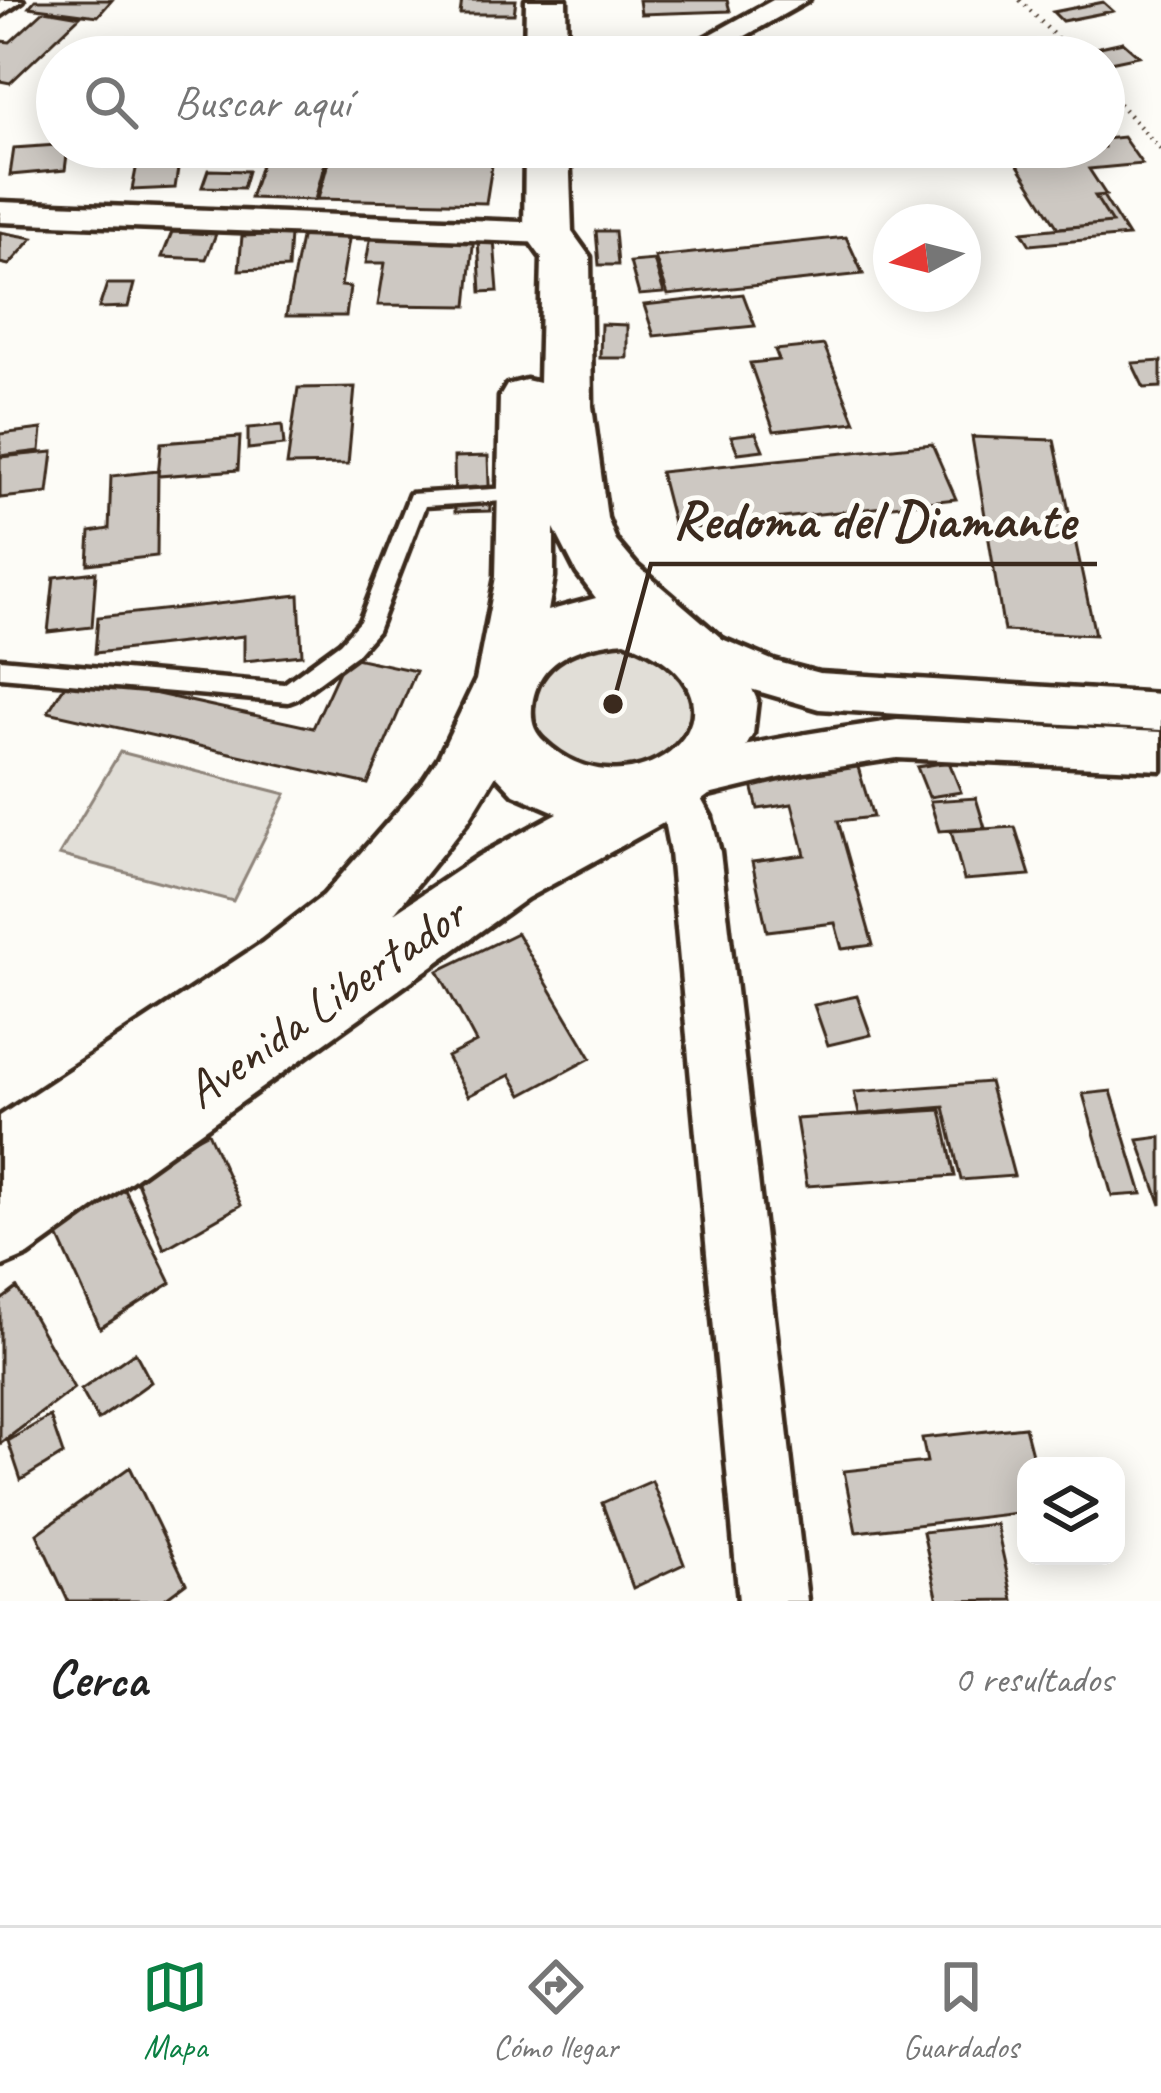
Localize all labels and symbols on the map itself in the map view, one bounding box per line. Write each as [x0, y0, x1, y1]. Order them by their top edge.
north arrow [873, 204, 981, 312]
callout: Redoma del Diamante [651, 474, 1097, 564]
text: Redoma del Diamante [673, 486, 1079, 554]
street label: Avenida Libertador [172, 880, 480, 1122]

